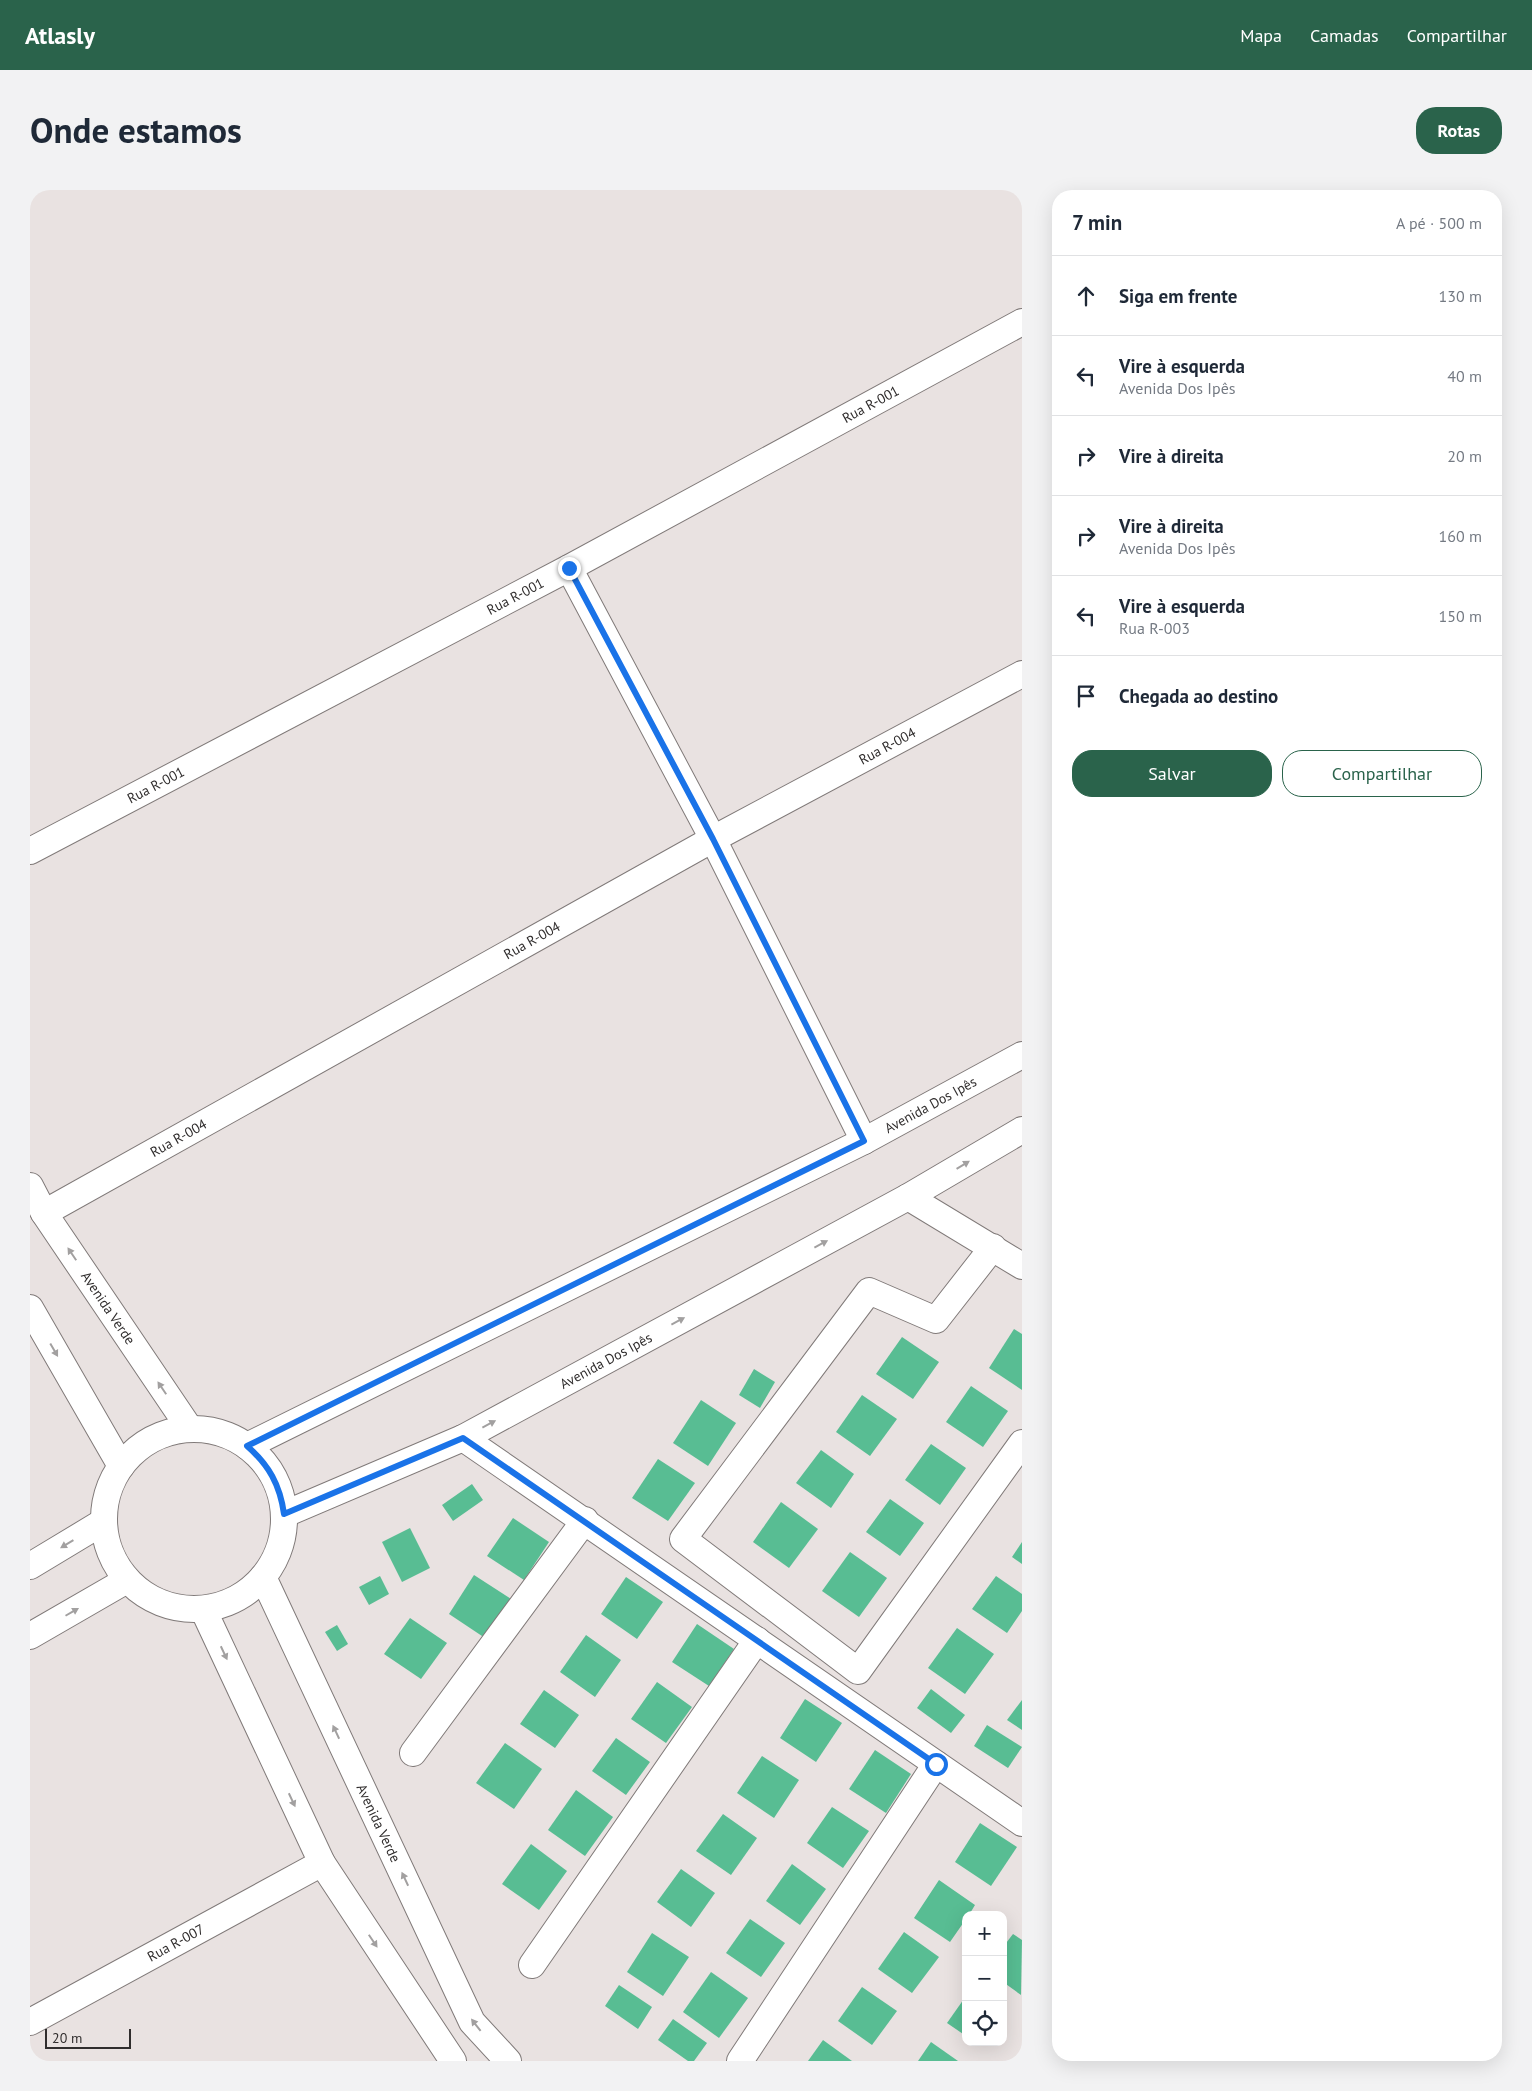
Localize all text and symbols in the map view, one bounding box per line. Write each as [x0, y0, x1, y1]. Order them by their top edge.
text: Atlasly [25, 20, 95, 51]
text: Mapa [1240, 24, 1282, 47]
text: Camadas [1310, 24, 1379, 47]
text: Compartilhar [1407, 24, 1507, 47]
text: Onde estamos [30, 107, 242, 153]
button: Rotas [1416, 107, 1502, 154]
text: 7 min [1072, 209, 1122, 236]
text: A pé · 500 m [1396, 213, 1482, 233]
icon: ahead [1072, 282, 1100, 310]
text: Siga em frente [1119, 284, 1237, 308]
text: 130 m [1439, 286, 1482, 306]
text: Vire à esquerda [1119, 354, 1245, 378]
icon: left [1072, 362, 1100, 390]
text: 40 m [1447, 366, 1482, 386]
text: Avenida Dos Ipês [1119, 378, 1236, 398]
street label: Rua R-001 [839, 381, 902, 427]
icon: right [1072, 442, 1100, 470]
text: Vire à direita [1119, 444, 1224, 468]
text: 20 m [1447, 446, 1482, 466]
text: Vire à direita [1119, 514, 1224, 538]
icon: right [1072, 522, 1100, 550]
text: 160 m [1439, 526, 1482, 546]
text: Avenida Dos Ipês [1119, 538, 1236, 558]
route end [558, 557, 581, 580]
street label: Rua R-001 [483, 574, 547, 619]
text: Vire à esquerda [1119, 594, 1245, 618]
icon: left [1072, 602, 1100, 630]
text: 150 m [1439, 606, 1482, 626]
text: Rua R-003 [1119, 618, 1190, 638]
icon: arrive [1072, 682, 1100, 710]
text: Chegada ao destino [1119, 684, 1278, 708]
street label: Rua R-004 [856, 723, 919, 769]
button: Salvar [1072, 750, 1272, 797]
button: Compartilhar [1282, 750, 1482, 797]
street label: Rua R-001 [124, 763, 187, 807]
street label: Rua R-004 [500, 917, 564, 963]
street label: Avenida Dos Ipês [881, 1072, 980, 1137]
street label: Rua R-004 [147, 1115, 210, 1161]
one-way arrow [956, 1160, 969, 1169]
one-way arrow [814, 1240, 828, 1248]
one-way arrow [67, 1247, 76, 1260]
street label: Avenida Verde [77, 1268, 139, 1348]
one-way arrow [672, 1317, 685, 1326]
street label: Avenida Dos Ipês [557, 1328, 655, 1393]
one-way arrow [50, 1344, 59, 1357]
one-way arrow [158, 1382, 167, 1395]
one-way arrow [482, 1420, 497, 1428]
one-way arrow [60, 1540, 73, 1549]
one-way arrow [66, 1607, 79, 1616]
one-way arrow [220, 1646, 228, 1660]
one-way arrow [331, 1725, 339, 1739]
route start [925, 1753, 948, 1776]
street label: Avenida Verde [353, 1781, 405, 1865]
one-way arrow [288, 1793, 297, 1808]
one-way arrow [401, 1872, 409, 1886]
map controls [962, 1911, 1007, 2046]
button: + [962, 1911, 1007, 1956]
street label: Rua R-007 [144, 1920, 207, 1965]
one-way arrow [368, 1934, 378, 1948]
button: − [962, 1956, 1007, 2001]
button: locate [962, 2001, 1007, 2046]
one-way arrow [470, 2018, 481, 2031]
scale bar [45, 2026, 131, 2049]
text: 20 m [52, 2029, 82, 2047]

